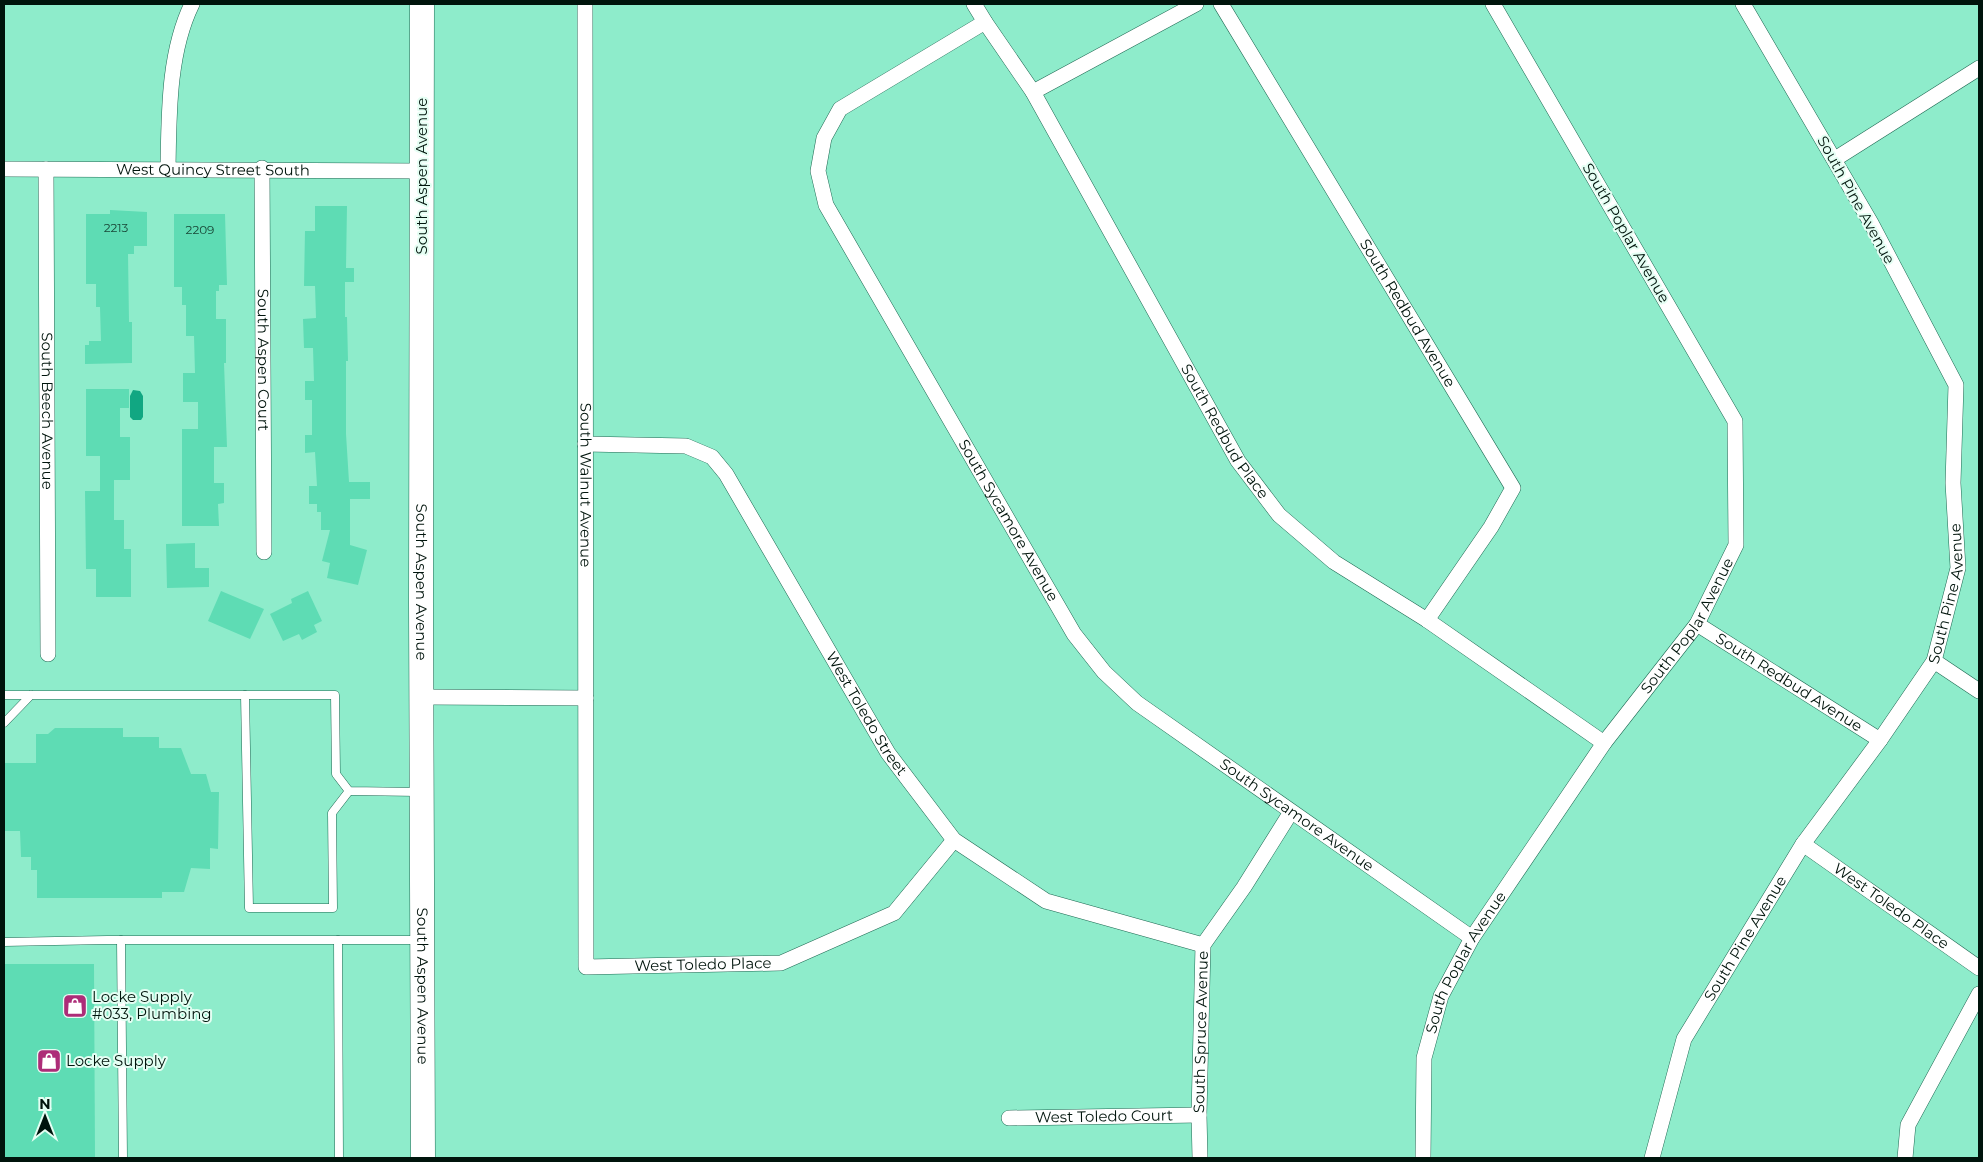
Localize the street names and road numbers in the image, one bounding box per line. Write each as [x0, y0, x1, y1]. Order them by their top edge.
street label: South Aspen Avenue [412, 98, 431, 254]
street label: South Pine Avenue [1813, 132, 1900, 267]
street label: South Poplar Avenue [1579, 159, 1674, 306]
street label: West Quincy Street South [116, 160, 310, 179]
street label: South Redbud Avenue [1356, 235, 1460, 391]
street label: South Aspen Court [254, 289, 273, 431]
street label: South Beech Avenue [38, 332, 57, 490]
street label: South Redbud Place [1177, 361, 1273, 502]
street label: South Walnut Avenue [576, 403, 596, 567]
street label: South Sycamore Avenue [954, 436, 1063, 605]
street label: South Aspen Avenue [412, 504, 431, 660]
street label: South Pine Avenue [1924, 523, 1967, 666]
street label: South Poplar Avenue [1636, 554, 1737, 697]
street label: South Redbud Avenue [1712, 628, 1866, 735]
street label: West Toledo Street [822, 648, 912, 779]
street label: South Sycamore Avenue [1216, 754, 1378, 875]
street label: West Toledo Place [1830, 859, 1953, 953]
street label: South Pine Avenue [1699, 872, 1790, 1004]
street label: South Poplar Avenue [1421, 887, 1510, 1036]
street label: South Aspen Avenue [413, 908, 433, 1064]
street label: South Spruce Avenue [1189, 951, 1212, 1113]
street label: West Toledo Place [634, 953, 772, 975]
street label: West Toledo Court [1035, 1105, 1173, 1127]

